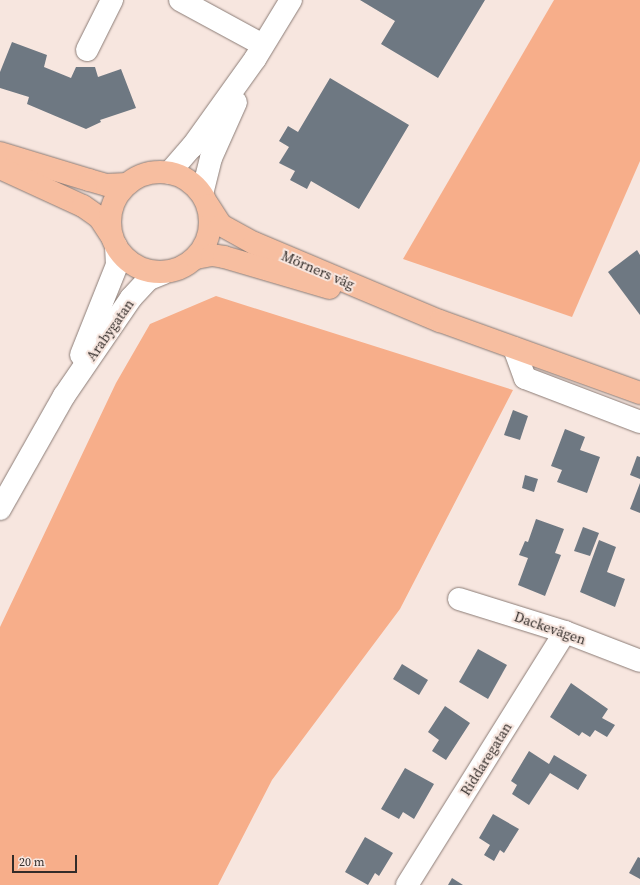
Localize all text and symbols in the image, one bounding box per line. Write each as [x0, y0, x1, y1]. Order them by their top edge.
street label: Mörners väg [279, 247, 357, 293]
street label: Arabygatan [83, 296, 137, 364]
street label: Dackevägen [512, 608, 588, 648]
street label: Riddaregatan [457, 719, 515, 799]
scale bar [14, 847, 79, 873]
text: 20 m [19, 854, 45, 870]

